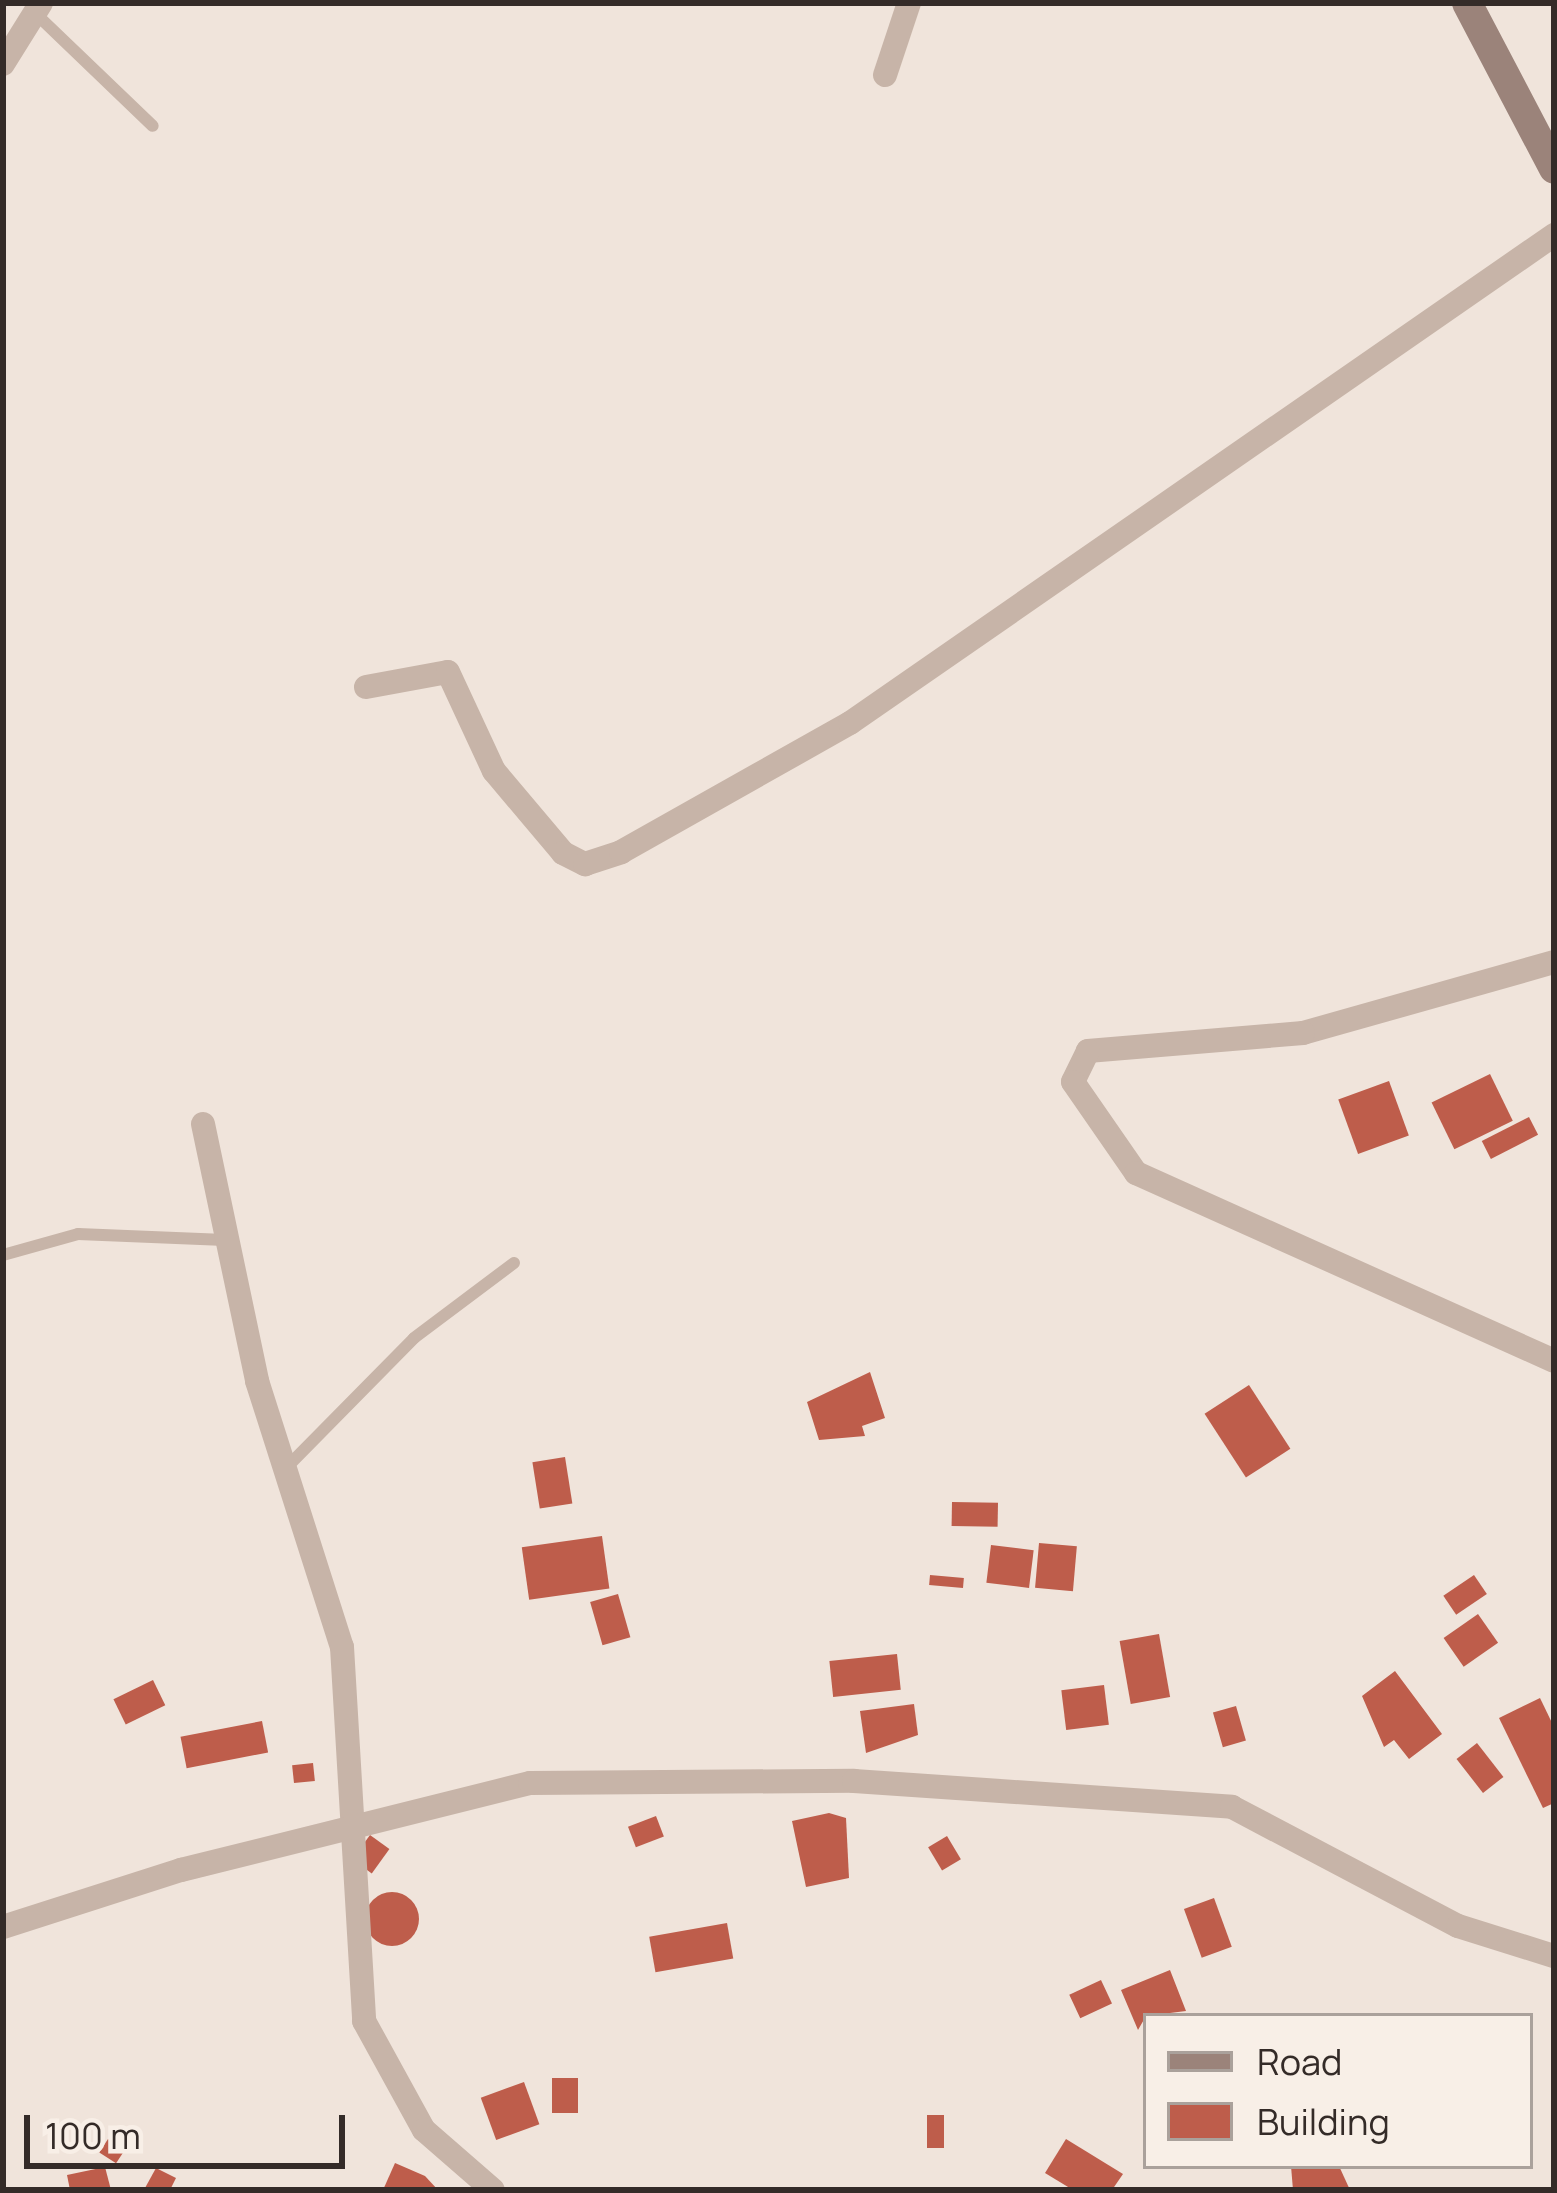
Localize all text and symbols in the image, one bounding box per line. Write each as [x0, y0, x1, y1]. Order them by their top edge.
legend [1143, 2013, 1533, 2169]
text: Road [1257, 2037, 1342, 2086]
scale bar [30, 2091, 351, 2165]
text: Building [1257, 2097, 1390, 2146]
text: 100 m [45, 2111, 141, 2160]

